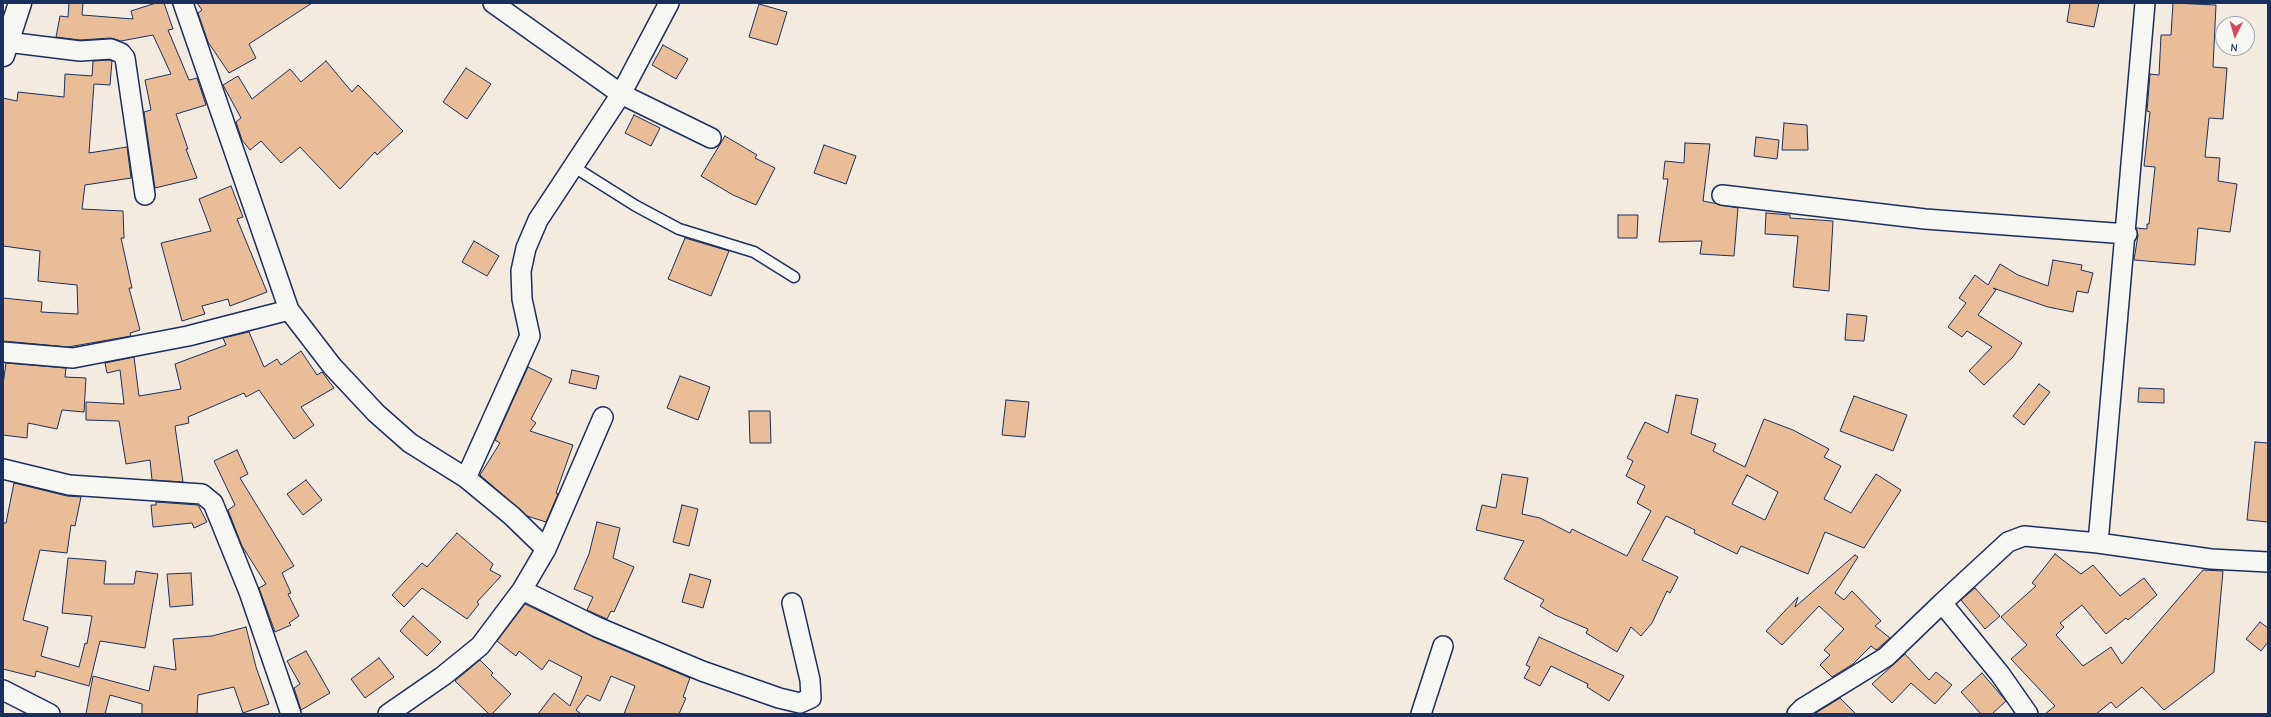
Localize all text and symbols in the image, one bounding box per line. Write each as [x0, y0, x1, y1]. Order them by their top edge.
north arrow [2215, 16, 2255, 56]
text: N [2230, 41, 2238, 54]

